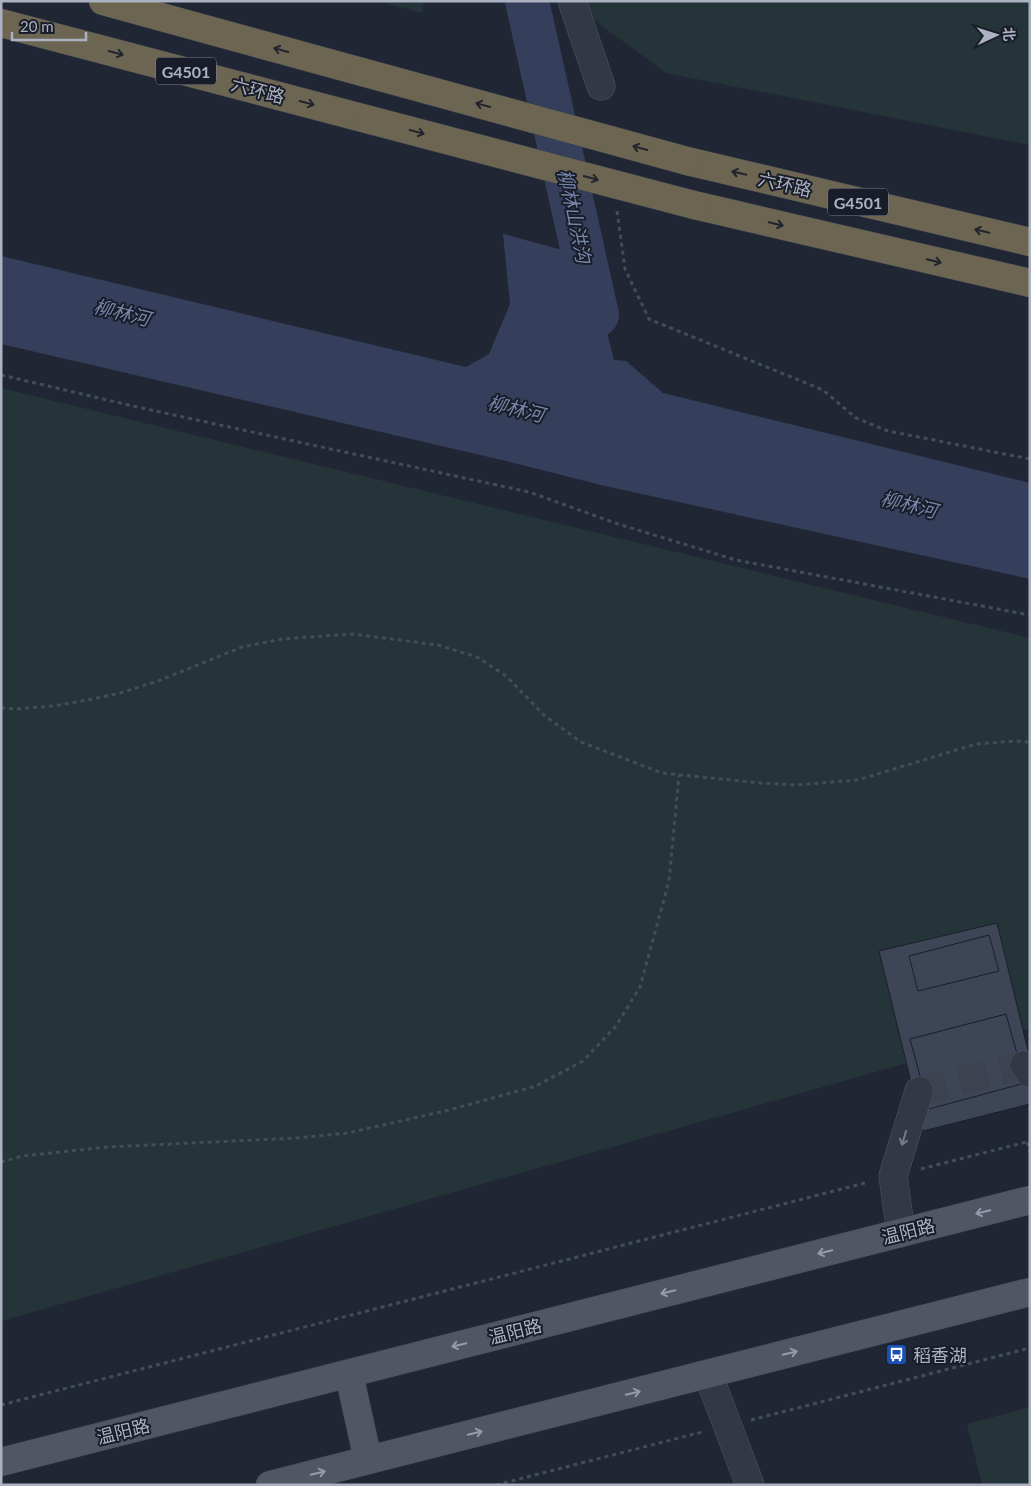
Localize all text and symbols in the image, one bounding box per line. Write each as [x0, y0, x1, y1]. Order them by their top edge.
scale bar [12, 10, 86, 42]
north arrow [971, 10, 1021, 60]
text: 20 m [20, 17, 54, 35]
text: 北 [1000, 26, 1018, 42]
one-way arrow [274, 45, 290, 54]
one-way arrow [108, 49, 124, 58]
road number: G4501 [156, 58, 216, 84]
street label: 六环路 [229, 72, 287, 108]
one-way arrow [299, 99, 315, 109]
one-way arrow [475, 100, 491, 110]
one-way arrow [409, 128, 425, 138]
one-way arrow [632, 143, 648, 152]
water label: 柳林山洪沟 [554, 167, 597, 267]
street label: 六环路 [756, 167, 814, 201]
one-way arrow [732, 168, 748, 177]
one-way arrow [583, 174, 599, 183]
road number: G4501 [828, 188, 888, 216]
one-way arrow [767, 220, 783, 229]
one-way arrow [975, 226, 991, 235]
one-way arrow [925, 257, 941, 266]
water label: 柳林河 [92, 294, 156, 331]
water label: 柳林河 [486, 390, 550, 427]
water label: 柳林河 [879, 486, 943, 523]
one-way arrow [899, 1129, 909, 1145]
one-way arrow [975, 1208, 991, 1217]
street label: 温阳路 [879, 1214, 937, 1248]
one-way arrow [818, 1248, 834, 1257]
one-way arrow [660, 1288, 676, 1298]
street label: 温阳路 [486, 1314, 544, 1348]
one-way arrow [452, 1341, 468, 1351]
bus stop icon: 稻香湖 [885, 1343, 909, 1367]
place label: 稻香湖 [913, 1344, 967, 1366]
one-way arrow [782, 1348, 798, 1357]
one-way arrow [624, 1388, 640, 1397]
street label: 温阳路 [94, 1414, 152, 1448]
one-way arrow [467, 1428, 483, 1437]
one-way arrow [309, 1468, 325, 1477]

